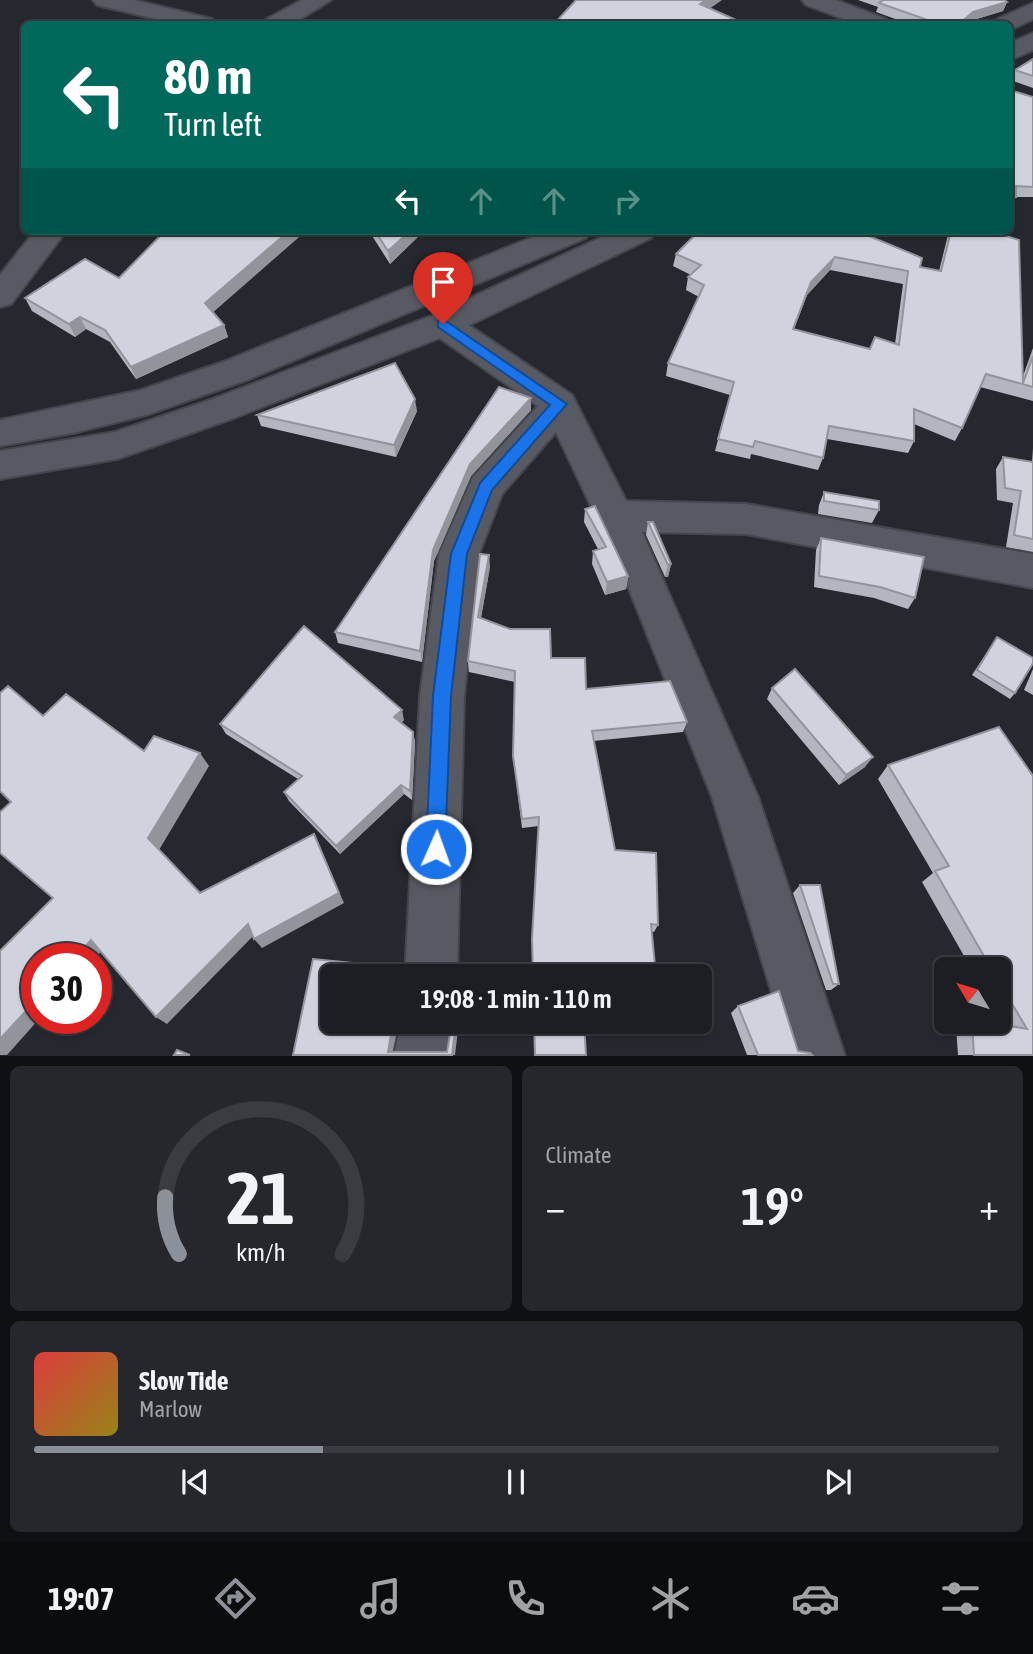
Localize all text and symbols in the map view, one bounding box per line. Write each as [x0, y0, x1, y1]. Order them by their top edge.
text: 80 m [164, 48, 252, 104]
icon: left [49, 49, 140, 140]
text: Turn left [164, 106, 262, 143]
icon: left [389, 182, 427, 220]
icon: ahead [462, 182, 500, 220]
icon: ahead [535, 182, 573, 220]
icon: right [608, 182, 646, 220]
pin [413, 252, 473, 324]
icon: arrive [424, 263, 462, 301]
position arrow [399, 812, 473, 886]
speed limit sign: 30 [21, 943, 112, 1034]
north arrow [934, 957, 1012, 1034]
map controls [934, 957, 1011, 1034]
text: 19:08 · 1 min · 110 m [420, 984, 612, 1014]
text: Climate [546, 1142, 611, 1168]
text: 21 [227, 1157, 295, 1240]
text: 19° [741, 1176, 804, 1236]
text: − [546, 1185, 565, 1228]
text: + [979, 1185, 999, 1228]
text: km/h [236, 1238, 286, 1266]
text: Slow Tide [139, 1366, 229, 1396]
text: Marlow [139, 1396, 202, 1422]
icon: previous [176, 1463, 214, 1501]
icon: pause [497, 1463, 535, 1501]
icon: next [819, 1463, 857, 1501]
icon: directions [211, 1574, 260, 1623]
icon: music [356, 1574, 405, 1623]
icon: phone [501, 1574, 550, 1623]
icon: climate [646, 1574, 695, 1623]
icon: car [791, 1574, 840, 1623]
icon: filters [936, 1574, 985, 1623]
text: 19:07 [48, 1580, 115, 1617]

